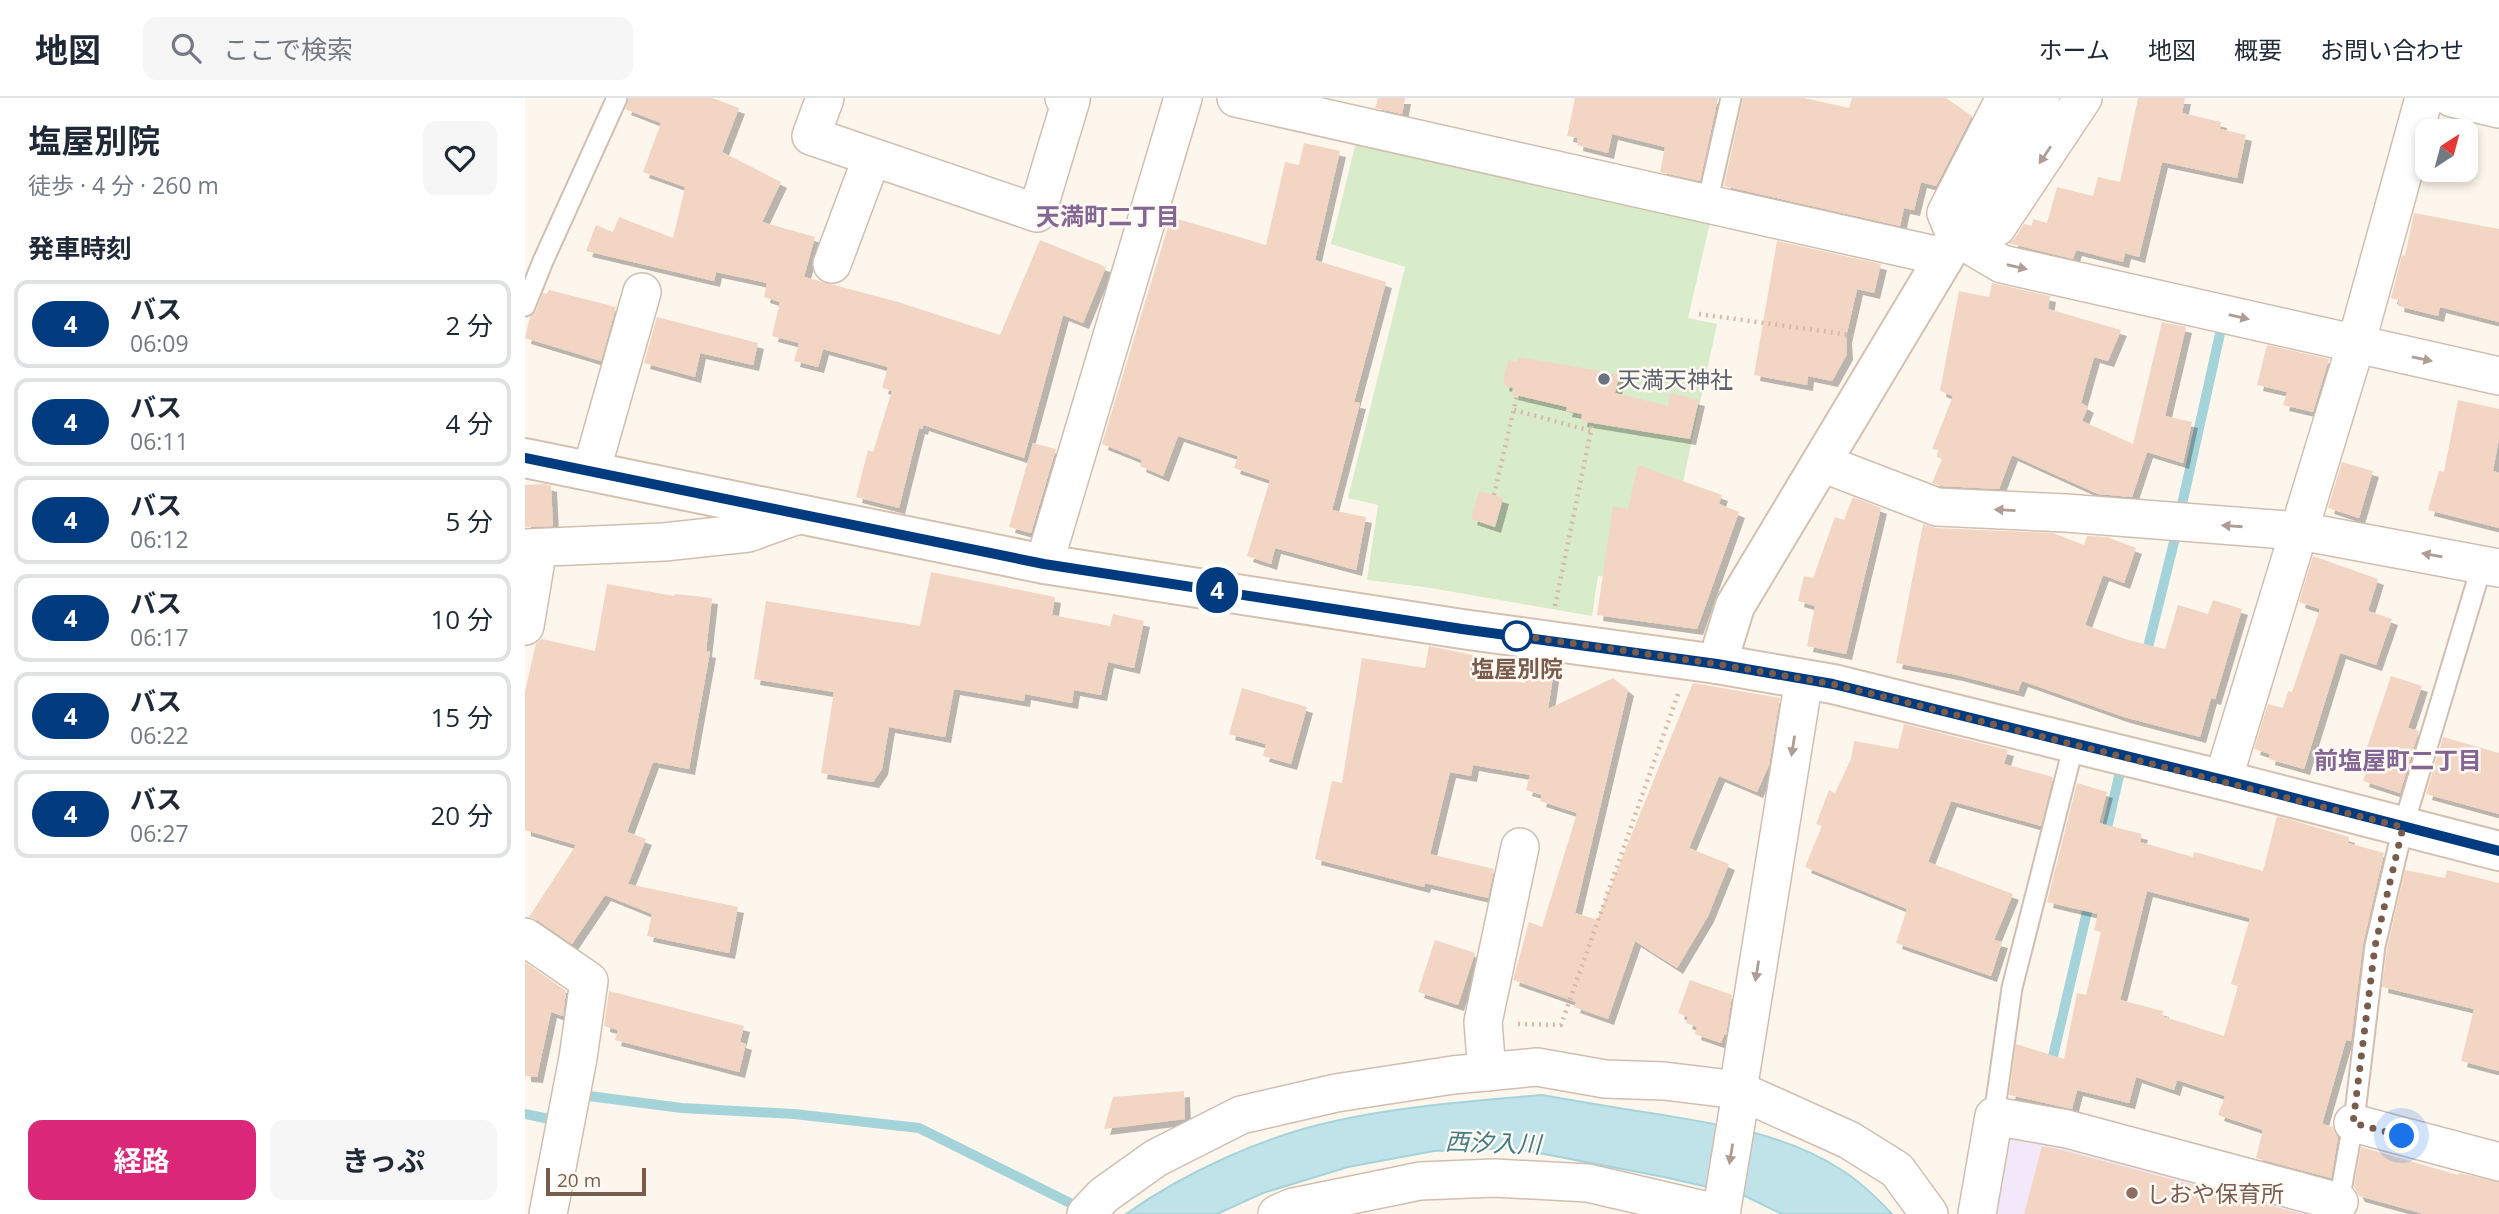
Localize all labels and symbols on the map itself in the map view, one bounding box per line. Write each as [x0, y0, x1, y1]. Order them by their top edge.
north arrow [2415, 119, 2478, 182]
one-way arrow [2038, 146, 2052, 164]
district label: 天満町二丁目 [1036, 199, 1180, 232]
one-way arrow [2006, 262, 2028, 273]
one-way arrow [2228, 312, 2250, 323]
one-way arrow [2411, 353, 2433, 364]
place label: 天満天神社 [1618, 363, 1733, 395]
marker: 天満天神社 [1596, 371, 1612, 387]
one-way arrow [1994, 504, 2016, 515]
one-way arrow [2221, 520, 2243, 531]
one-way arrow [2421, 550, 2443, 561]
line badge: 4 [1194, 567, 1240, 613]
marker: 塩屋別院 [1502, 621, 1532, 651]
place label: 塩屋別院 [1471, 652, 1563, 684]
one-way arrow [1787, 736, 1798, 758]
district label: 前塩屋町二丁目 [2314, 743, 2482, 776]
one-way arrow [1751, 960, 1762, 982]
your location [2384, 1118, 2419, 1153]
water label: 西汐入川 [1444, 1124, 1545, 1160]
one-way arrow [1725, 1143, 1736, 1165]
scale bar [546, 1165, 646, 1197]
place label: しおや保育所 [2146, 1177, 2284, 1209]
marker: しおや保育所 [2124, 1185, 2140, 1201]

